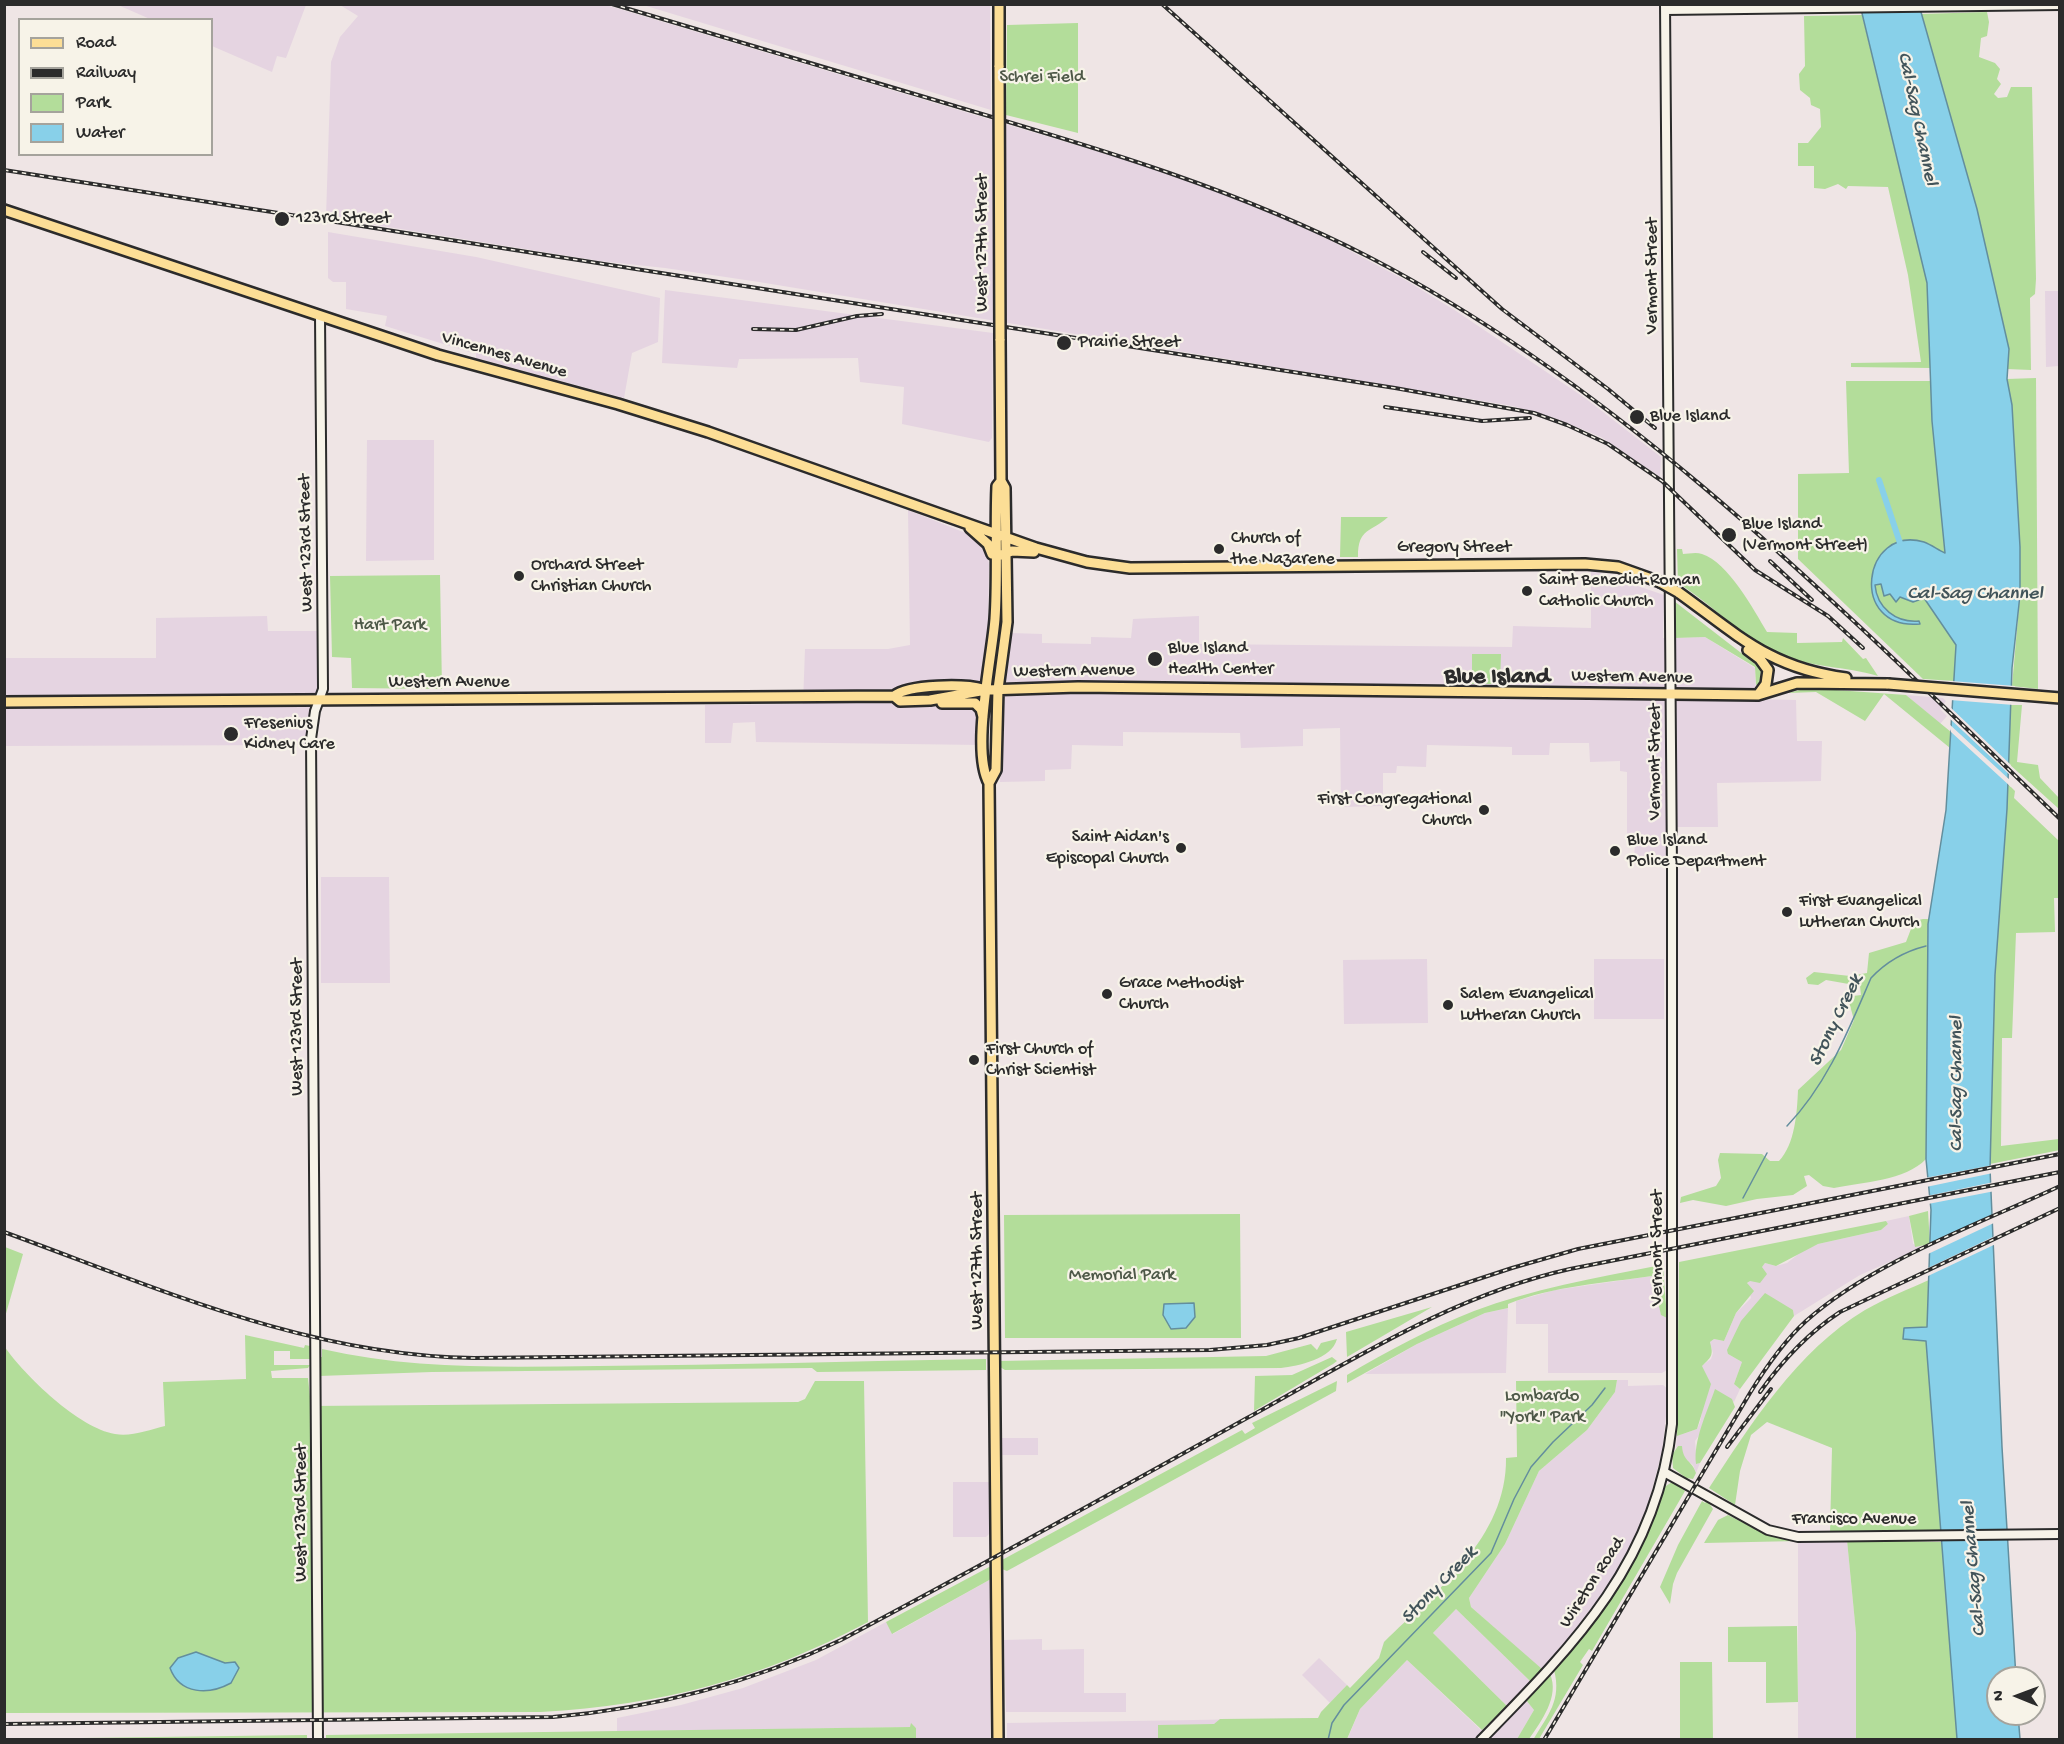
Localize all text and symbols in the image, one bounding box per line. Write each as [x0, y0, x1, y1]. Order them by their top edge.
legend [18, 18, 213, 156]
text: Road [76, 33, 115, 54]
water label: Cal-Sag Channel [1890, 50, 1942, 188]
text: Railway [76, 63, 136, 84]
park label: Schrei Field [1000, 67, 1084, 89]
text: Park [76, 93, 110, 114]
text: Water [76, 123, 124, 144]
street label: West 127th Street [972, 174, 994, 312]
place label: 123rd Street [296, 208, 391, 230]
marker: 123rd Street [273, 210, 291, 228]
street label: Vermont Street [1642, 218, 1664, 334]
street label: Vincennes Avenue [439, 328, 569, 384]
place label: Prairie Street [1078, 332, 1180, 354]
marker: Prairie Street [1055, 334, 1073, 352]
place label: Blue Island [1650, 406, 1729, 428]
marker: Blue Island [1628, 408, 1646, 426]
street label: West 123rd Street [295, 474, 319, 612]
place label: Blue Island (Vermont Street) [1742, 514, 1868, 556]
marker: Blue Island (Vermont Street) [1720, 526, 1738, 544]
place label: Church of the Nazarene [1231, 528, 1335, 570]
street label: Gregory Street [1397, 537, 1511, 559]
marker: Church of the Nazarene [1212, 542, 1226, 556]
place label: Orchard Street Christian Church [531, 555, 651, 598]
marker: Orchard Street Christian Church [512, 569, 526, 583]
place label: Saint Benedict Roman Catholic Church [1539, 570, 1700, 612]
water label: Cal-Sag Channel [1907, 583, 2043, 607]
marker: Saint Benedict Roman Catholic Church [1520, 584, 1534, 598]
park label: Hart Park [354, 615, 426, 637]
place label: Blue Island Health Center [1168, 638, 1273, 680]
marker: Blue Island Health Center [1146, 650, 1164, 668]
street label: Western Avenue [1013, 660, 1135, 684]
district label: Blue Island [1444, 664, 1550, 692]
street label: Western Avenue [1571, 666, 1693, 690]
street label: Western Avenue [388, 672, 510, 694]
street label: Vermont Street [1645, 704, 1667, 820]
place label: Fresenius Kidney Care [244, 713, 335, 756]
marker: Fresenius Kidney Care [222, 725, 240, 743]
place label: First Congregational Church [1317, 789, 1472, 832]
marker: First Congregational Church [1477, 803, 1491, 817]
place label: Saint Aidan's Episcopal Church [1046, 827, 1169, 870]
place label: Blue Island Police Department [1627, 830, 1765, 872]
marker: Saint Aidan's Episcopal Church [1174, 841, 1188, 855]
marker: Blue Island Police Department [1608, 844, 1622, 858]
place label: First Evangelical Lutheran Church [1799, 891, 1922, 934]
marker: First Evangelical Lutheran Church [1780, 905, 1794, 919]
street label: West 123rd Street [287, 958, 309, 1096]
water label: Stony Creek [1804, 971, 1870, 1071]
place label: Grace Methodist Church [1119, 973, 1243, 1016]
place label: Salem Evangelical Lutheran Church [1460, 984, 1594, 1026]
marker: Grace Methodist Church [1100, 987, 1114, 1001]
marker: Salem Evangelical Lutheran Church [1441, 998, 1455, 1012]
water label: Cal-Sag Channel [1946, 1016, 1970, 1152]
place label: First Church of Christ Scientist [986, 1039, 1095, 1082]
marker: First Church of Christ Scientist [967, 1053, 981, 1067]
street label: Vermont Street [1647, 1190, 1669, 1306]
street label: West 127th Street [967, 1192, 989, 1330]
park label: Memorial Park [1069, 1265, 1175, 1287]
park label: Lombardo "York" Park [1499, 1386, 1585, 1428]
street label: West 123rd Street [291, 1444, 313, 1582]
water label: Cal-Sag Channel [1957, 1500, 1993, 1638]
street label: Francisco Avenue [1792, 1509, 1916, 1531]
street label: Wireton Road [1556, 1534, 1630, 1632]
water label: Stony Creek [1397, 1542, 1483, 1630]
north arrow [1986, 1666, 2046, 1726]
text: N [1990, 1690, 2009, 1701]

